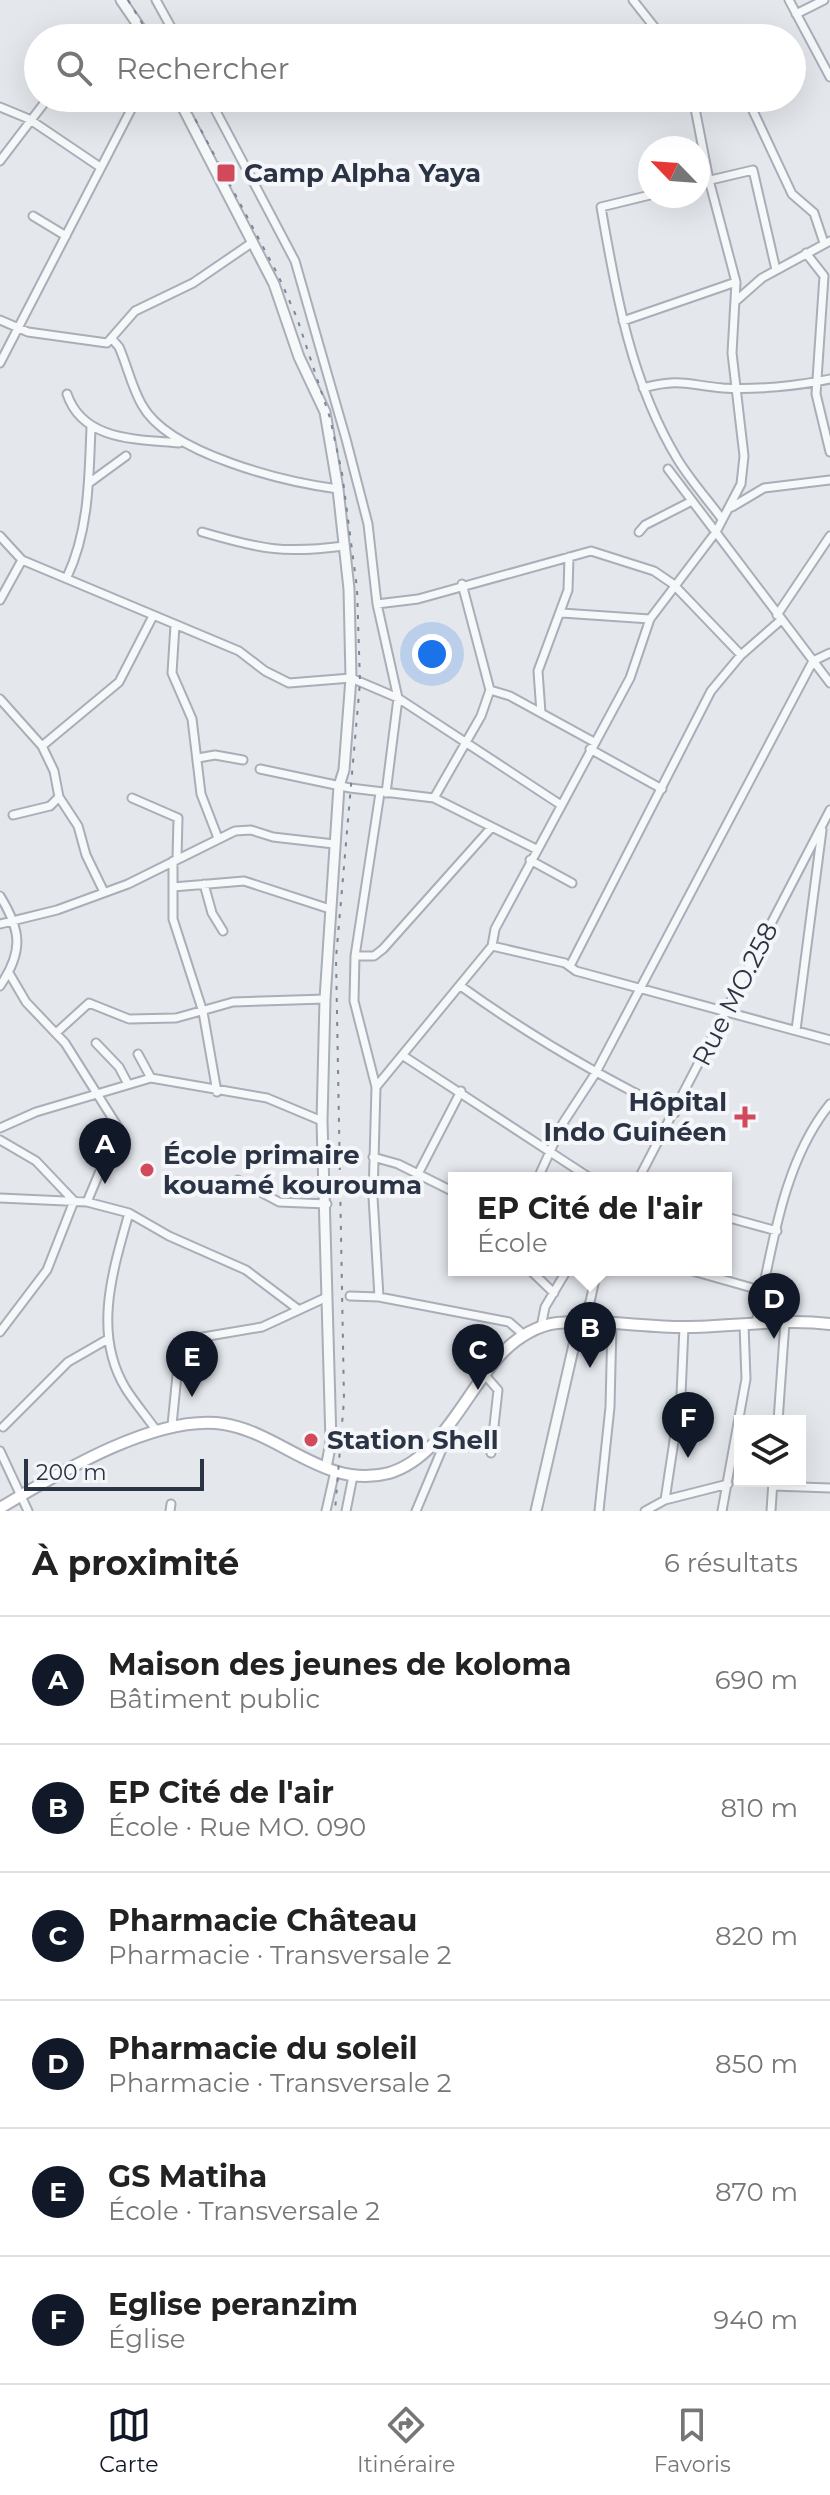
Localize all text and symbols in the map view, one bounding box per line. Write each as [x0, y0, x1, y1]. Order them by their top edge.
search box [24, 24, 806, 112]
icon: search [52, 46, 96, 90]
text: Rechercher [116, 50, 290, 87]
north arrow [638, 136, 710, 208]
place label: Camp Alpha Yaya [244, 157, 481, 189]
marker: Camp Alpha Yaya [215, 162, 237, 184]
your location [412, 634, 452, 674]
street label: Rue MO.258 [685, 917, 785, 1071]
place label: Hôpital Indo Guinéen [543, 1086, 727, 1148]
marker: Hôpital Indo Guinéen [734, 1106, 756, 1128]
pin: A [79, 1118, 131, 1184]
place label: École primaire kouamé kourouma [163, 1139, 422, 1201]
marker: École primaire kouamé kourouma [138, 1161, 156, 1179]
popup [448, 1172, 732, 1276]
text: EP Cité de l'air [477, 1190, 703, 1227]
text: École [477, 1227, 548, 1259]
pin: D [748, 1273, 800, 1339]
pin: B [564, 1302, 616, 1368]
pin: C [452, 1324, 504, 1390]
pin: E [166, 1331, 218, 1397]
pin: F [662, 1392, 714, 1458]
map controls [734, 1415, 806, 1487]
button: layers [734, 1415, 806, 1487]
place label: Station Shell [327, 1424, 499, 1456]
marker: Station Shell [302, 1431, 320, 1449]
scale bar [24, 1455, 204, 1491]
text: 200 m [36, 1459, 107, 1486]
text: À proximité [32, 1542, 239, 1584]
text: 6 résultats [664, 1547, 798, 1579]
text: Maison des jeunes de koloma [108, 1646, 572, 1683]
text: A [48, 1664, 68, 1696]
text: 690 m [715, 1664, 798, 1696]
text: Bâtiment public [108, 1683, 320, 1715]
text: EP Cité de l'air [108, 1774, 334, 1811]
text: B [48, 1792, 68, 1824]
text: 810 m [720, 1792, 798, 1824]
text: École · Rue MO. 090 [108, 1811, 366, 1843]
text: Pharmacie Château [108, 1902, 417, 1939]
text: C [49, 1920, 67, 1952]
text: 820 m [715, 1920, 798, 1952]
text: Pharmacie · Transversale 2 [108, 1939, 451, 1971]
text: Pharmacie du soleil [108, 2030, 418, 2067]
text: D [47, 2048, 69, 2080]
text: 850 m [715, 2048, 798, 2080]
text: Pharmacie · Transversale 2 [108, 2067, 451, 2099]
text: GS Matiha [108, 2158, 267, 2195]
text: E [49, 2176, 67, 2208]
text: 870 m [715, 2176, 798, 2208]
text: École · Transversale 2 [108, 2195, 380, 2227]
text: Eglise peranzim [108, 2286, 358, 2323]
text: F [50, 2304, 66, 2336]
text: 940 m [713, 2304, 798, 2336]
text: Église [108, 2323, 185, 2355]
tab: Carte [99, 2403, 159, 2478]
tab: Itinéraire [357, 2403, 455, 2478]
tab: Favoris [654, 2403, 731, 2478]

